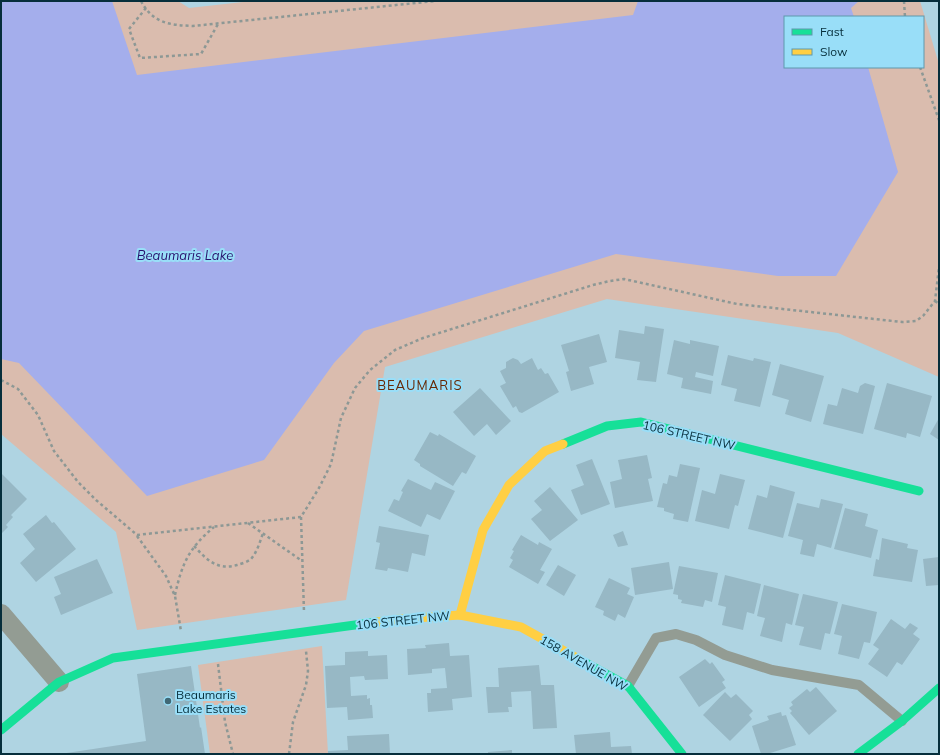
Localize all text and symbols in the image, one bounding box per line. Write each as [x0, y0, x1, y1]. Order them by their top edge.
legend [784, 16, 924, 68]
text: Fast [820, 24, 844, 39]
text: Slow [820, 44, 848, 59]
water label: Beaumaris Lake [137, 247, 233, 263]
district label: BEAUMARIS [377, 377, 463, 393]
street label: 106 STREET NW [641, 417, 737, 453]
street label: 106 STREET NW [355, 608, 451, 632]
street label: 158 AVENUE NW [538, 632, 630, 694]
place label: Beaumaris Lake Estates [176, 687, 246, 716]
marker: Beaumaris Lake Estates [163, 696, 173, 706]

